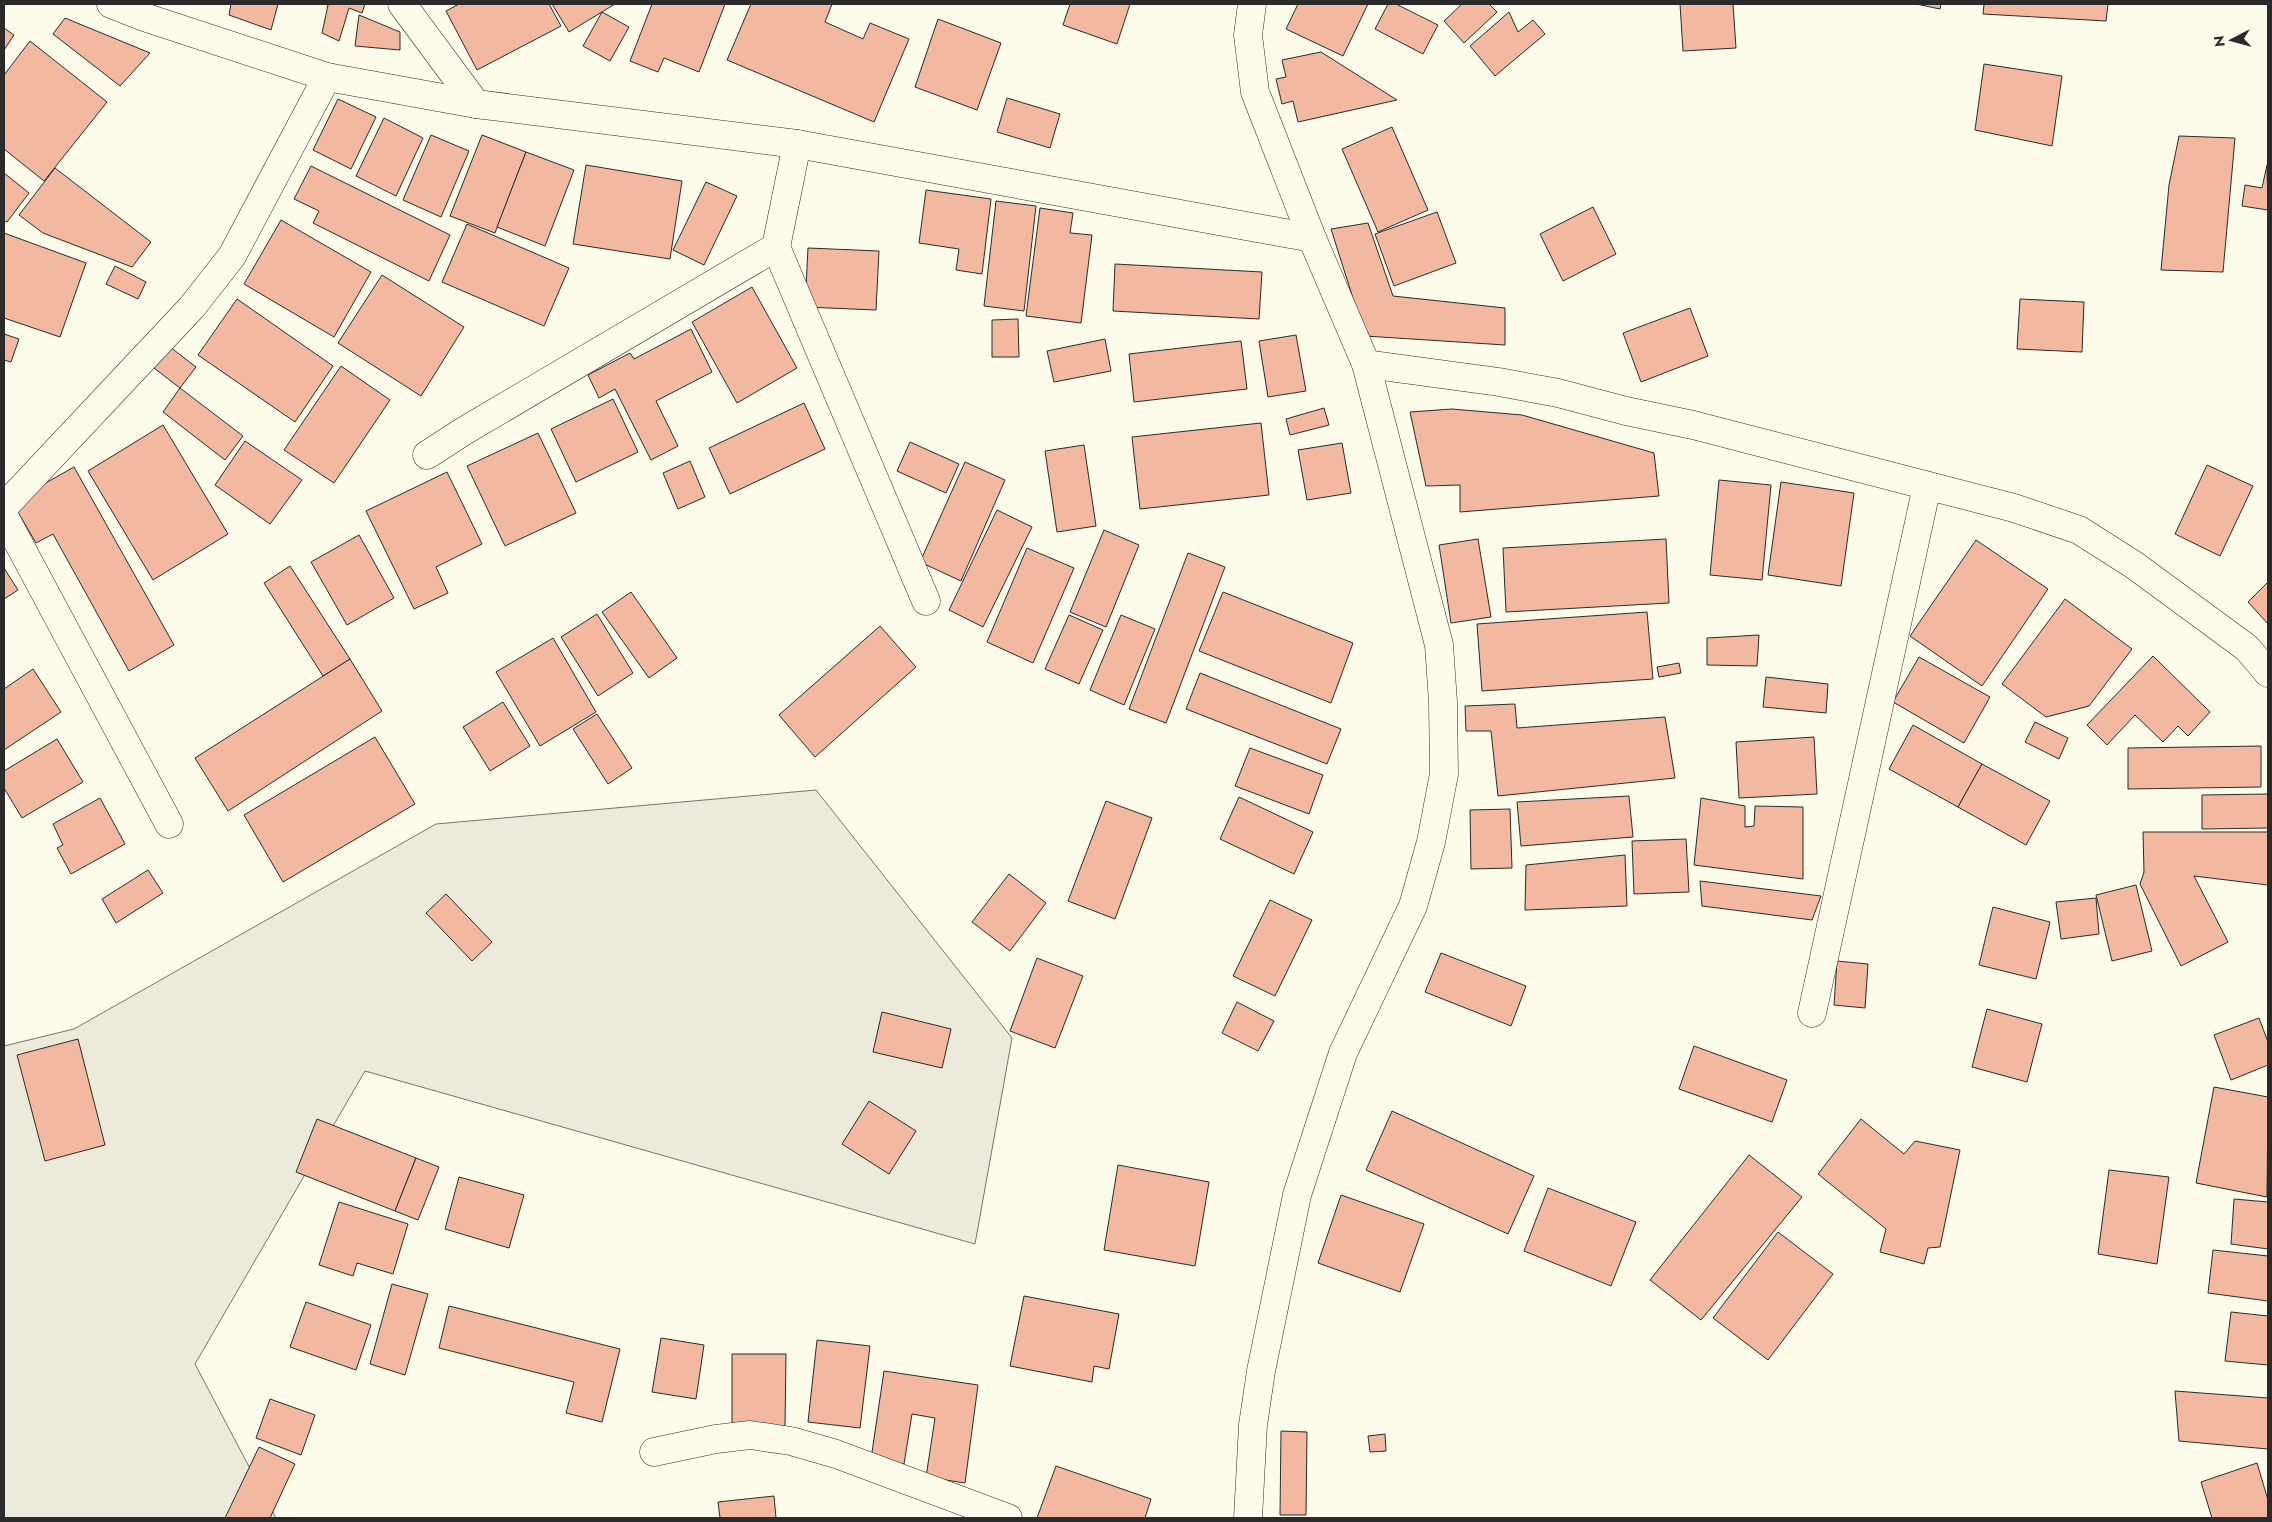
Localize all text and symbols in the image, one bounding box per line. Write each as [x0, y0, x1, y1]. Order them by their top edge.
north arrow [2207, 15, 2257, 65]
text: N [2209, 35, 2230, 48]

